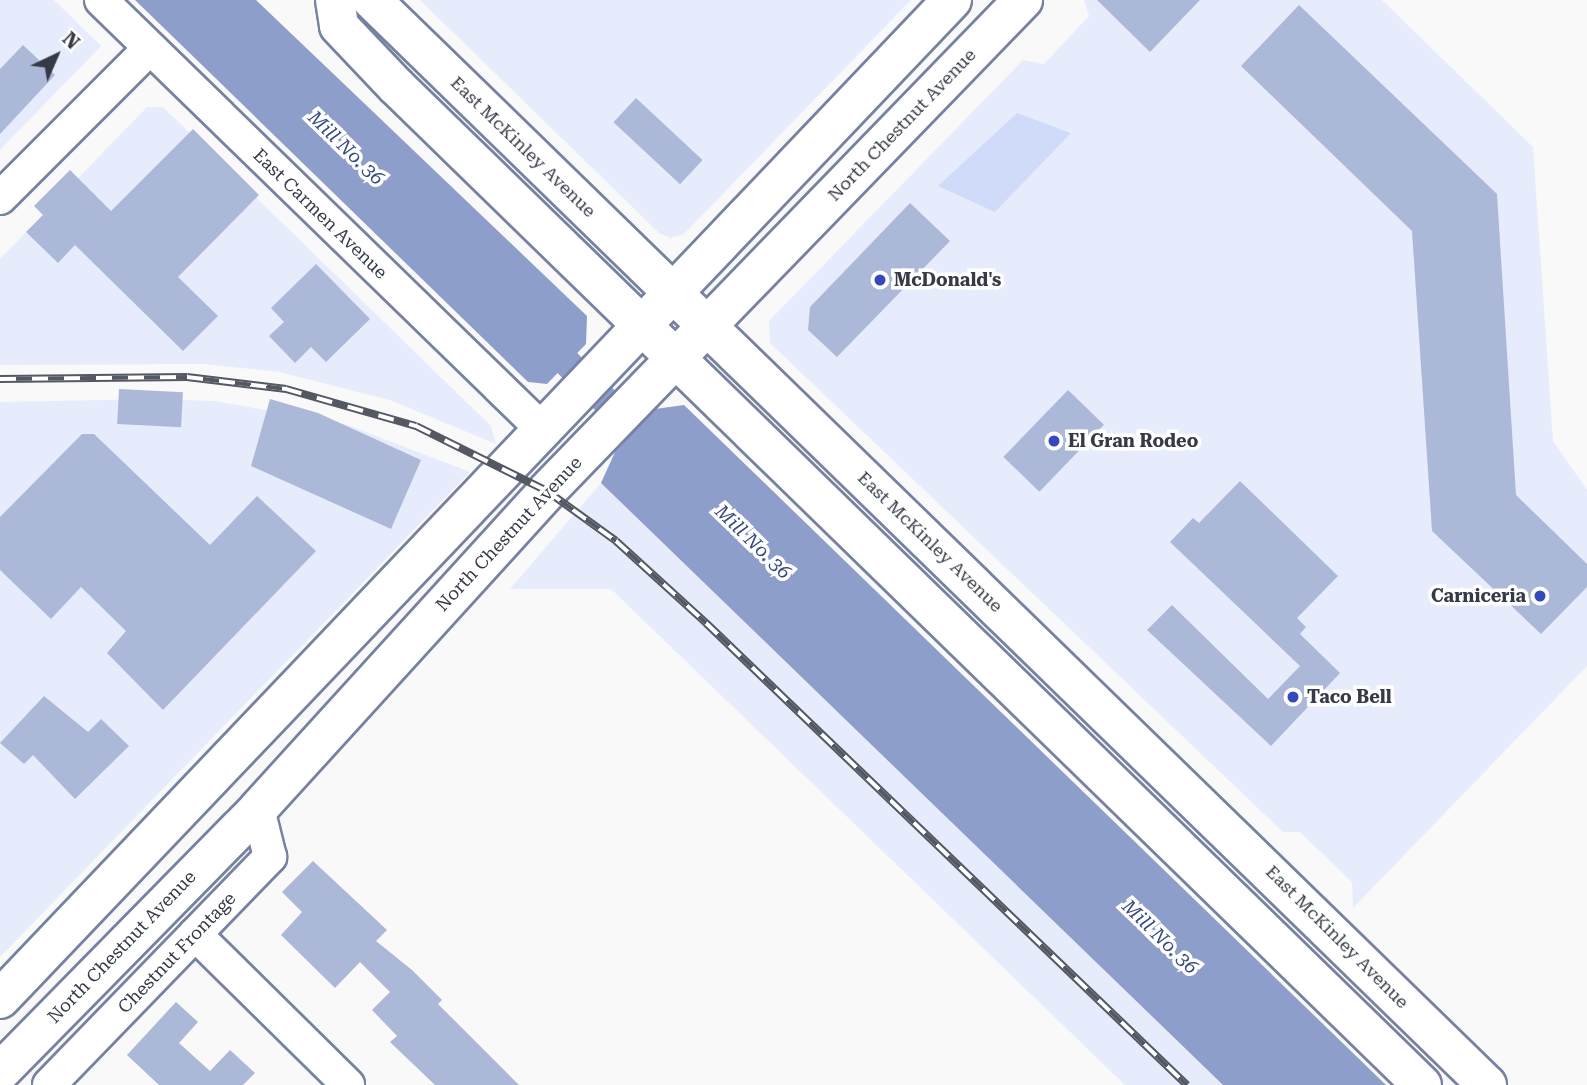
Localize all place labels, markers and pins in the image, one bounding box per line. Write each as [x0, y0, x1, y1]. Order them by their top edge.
place label: McDonald's [894, 269, 1001, 291]
marker: McDonald's [872, 272, 888, 288]
place label: El Gran Rodeo [1068, 430, 1198, 452]
marker: El Gran Rodeo [1046, 433, 1062, 449]
place label: Carniceria [1431, 585, 1526, 607]
marker: Carniceria [1532, 588, 1548, 604]
place label: Taco Bell [1307, 686, 1392, 708]
marker: Taco Bell [1285, 689, 1301, 705]

